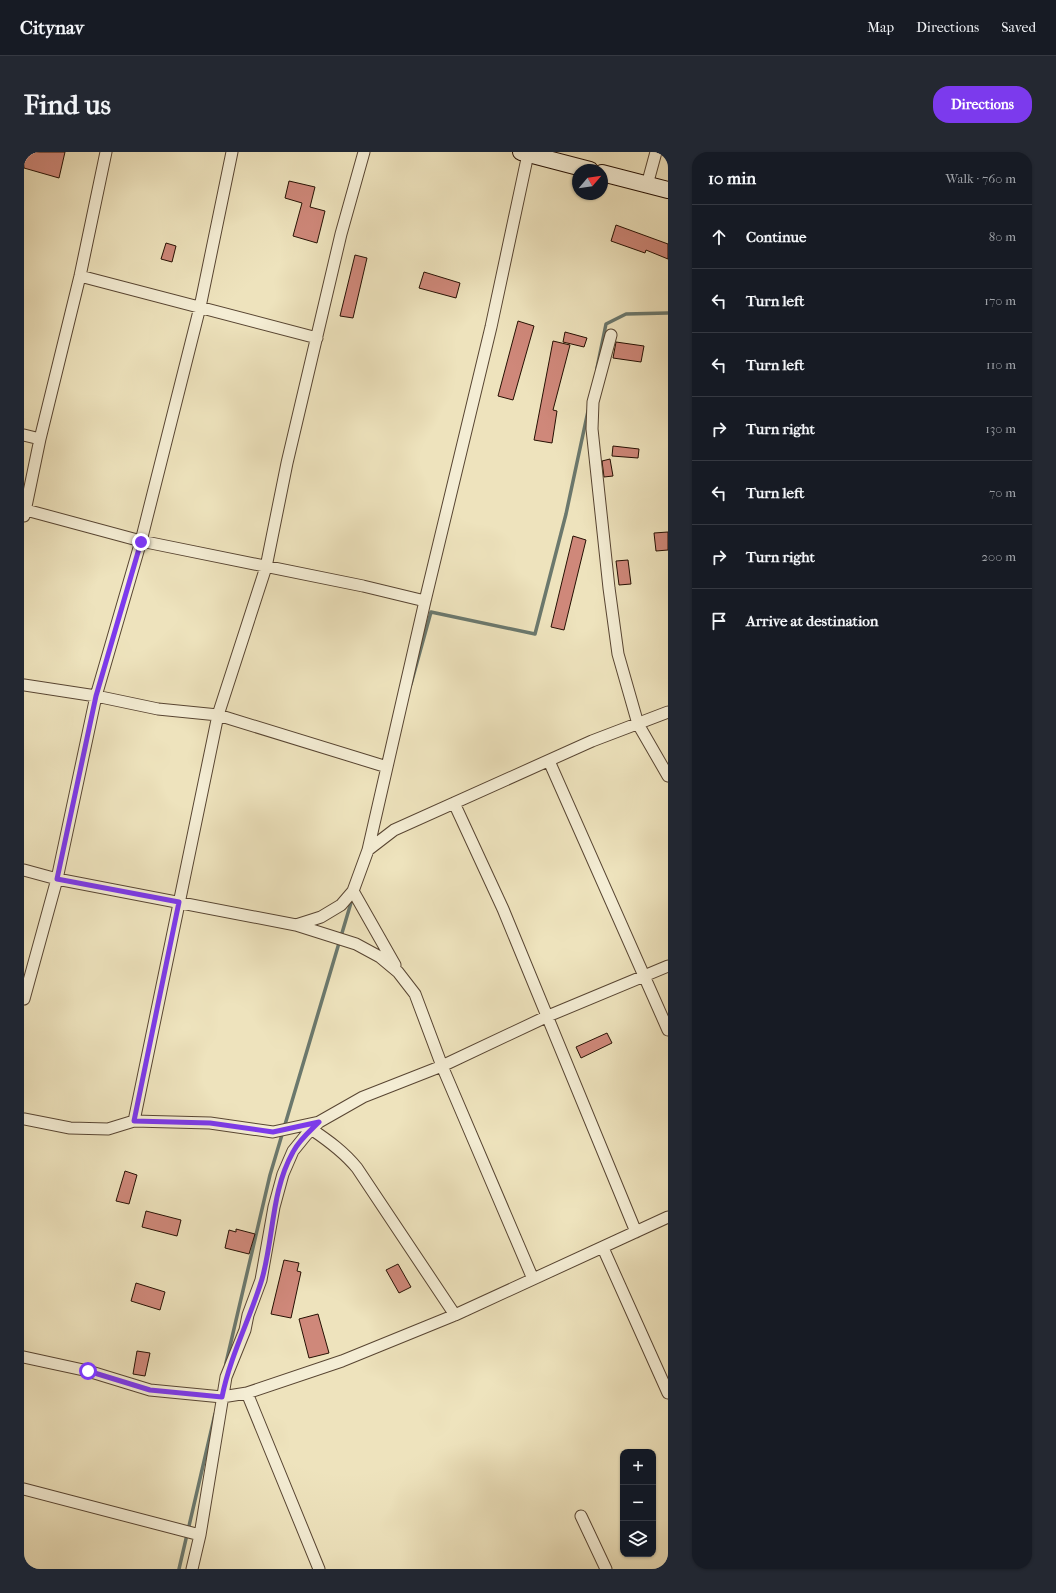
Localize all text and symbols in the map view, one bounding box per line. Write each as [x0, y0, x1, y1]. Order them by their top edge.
text: Citynav [20, 17, 84, 39]
text: Map [867, 19, 894, 36]
text: Directions [916, 19, 979, 36]
text: Saved [1001, 19, 1036, 36]
button: Directions [933, 86, 1032, 123]
text: Find us [24, 88, 111, 121]
north arrow [572, 164, 608, 200]
text: 10 min [708, 168, 756, 188]
text: Walk · 760 m [946, 171, 1016, 186]
icon: ahead [708, 226, 730, 248]
text: Continue [746, 228, 806, 246]
text: 80 m [989, 229, 1016, 244]
icon: left [708, 290, 730, 312]
text: Turn left [746, 292, 804, 310]
text: 170 m [984, 293, 1016, 308]
icon: left [708, 354, 730, 376]
text: Turn left [746, 356, 804, 374]
text: 110 m [986, 357, 1016, 372]
icon: right [708, 418, 730, 440]
text: Turn right [746, 420, 815, 438]
text: 130 m [985, 421, 1016, 436]
icon: left [708, 482, 730, 504]
text: Turn left [746, 484, 804, 502]
text: 70 m [989, 485, 1016, 500]
route end [132, 533, 150, 551]
icon: right [708, 546, 730, 568]
text: Turn right [746, 548, 815, 566]
text: 200 m [981, 549, 1016, 564]
icon: arrive [708, 610, 730, 632]
text: Arrive at destination [746, 612, 878, 630]
route start [79, 1362, 97, 1380]
map controls [620, 1449, 656, 1557]
button: + [620, 1449, 656, 1485]
button: − [620, 1485, 656, 1521]
button: layers [620, 1521, 656, 1557]

